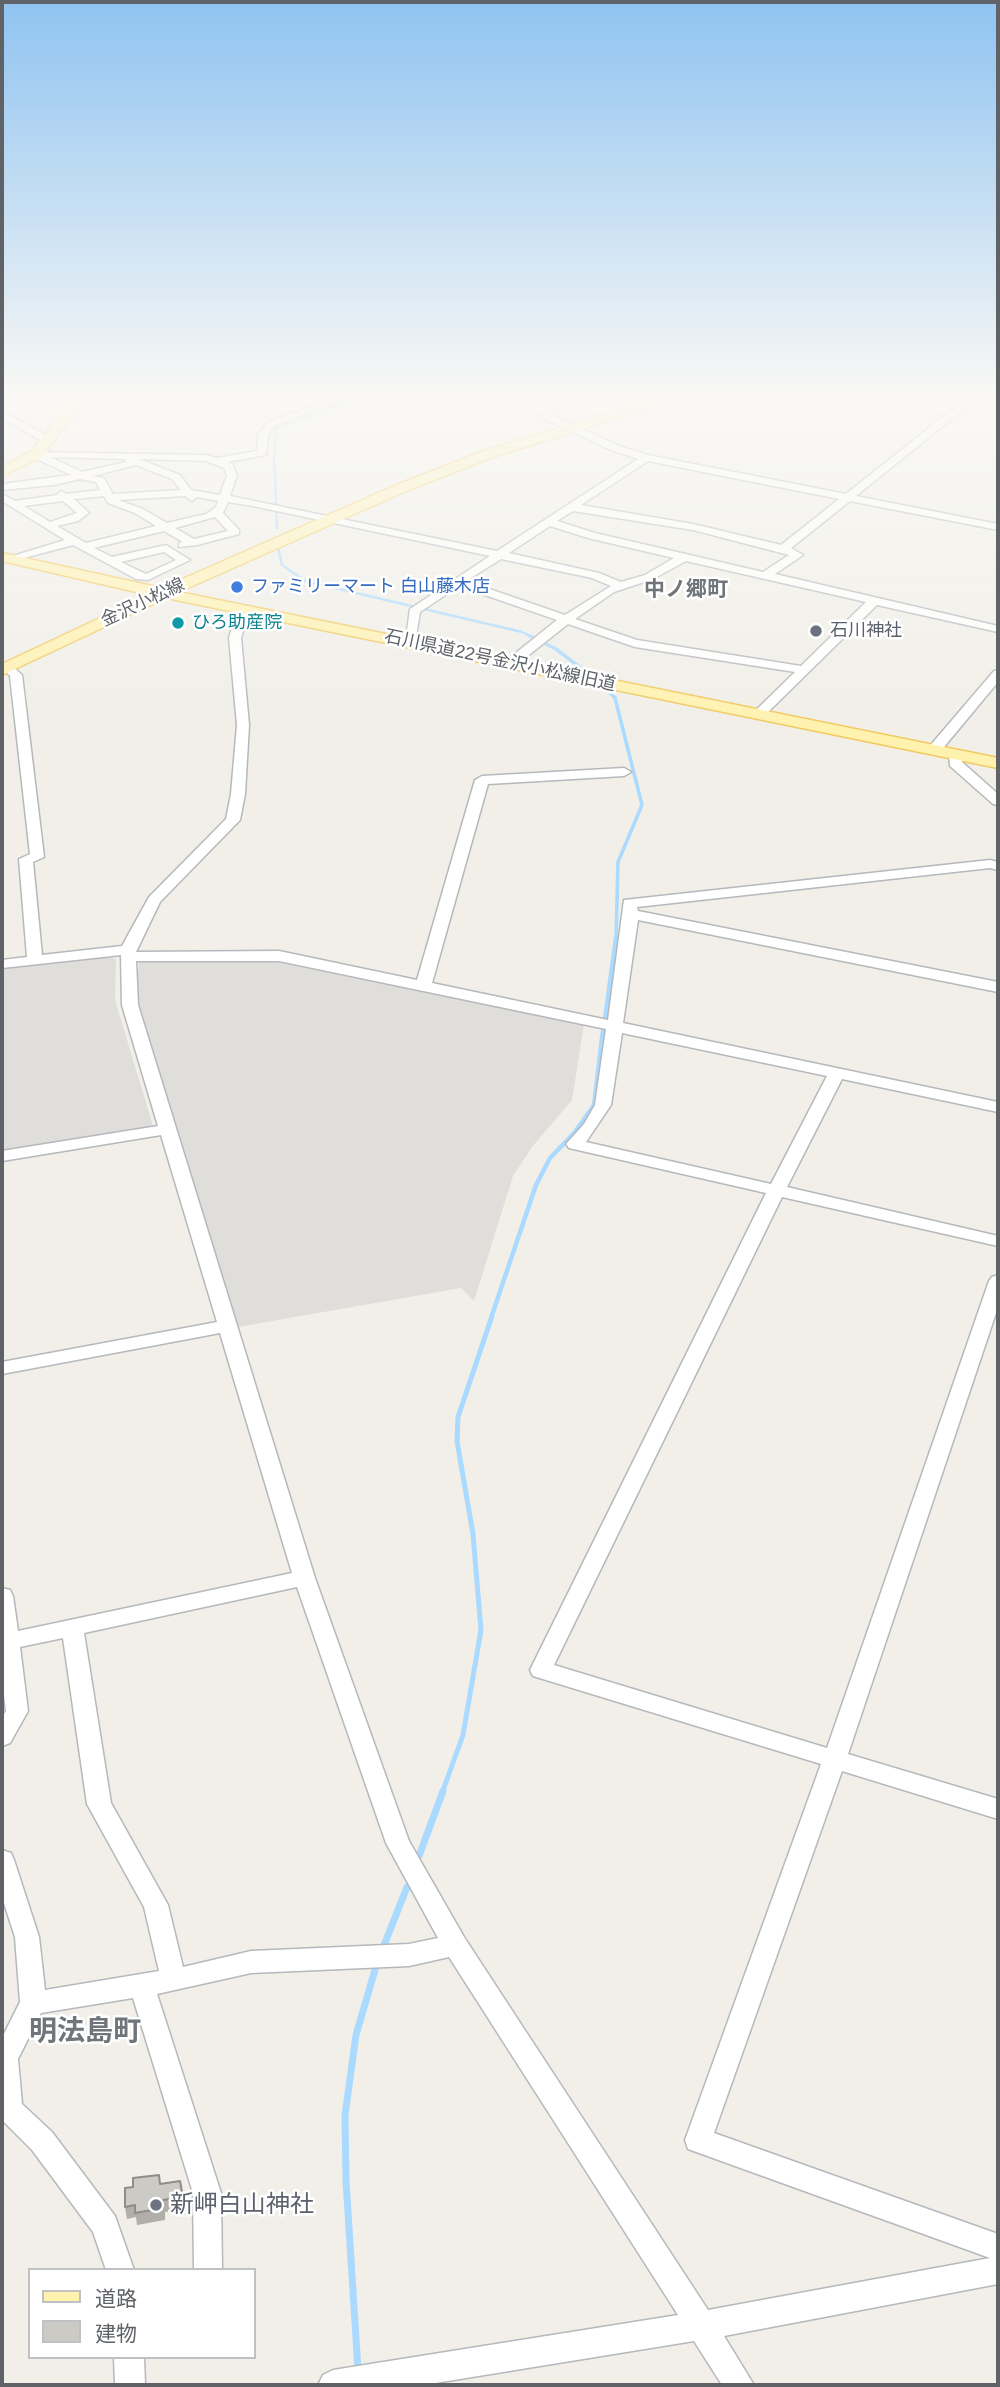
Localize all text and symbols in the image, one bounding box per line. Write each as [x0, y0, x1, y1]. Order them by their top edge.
street label: 金沢小松線 [98, 574, 188, 632]
place label: ファミリーマート 白山藤木店 [251, 576, 490, 598]
district label: 中ノ郷町 [644, 577, 728, 603]
marker: ファミリーマート 白山藤木店 [229, 579, 245, 595]
place label: ひろ助産院 [192, 612, 282, 634]
marker: ひろ助産院 [170, 615, 186, 631]
place label: 石川神社 [830, 620, 902, 642]
marker: 石川神社 [808, 623, 824, 639]
street label: 石川県道22号金沢小松線旧道 [382, 626, 618, 696]
district label: 明法島町 [29, 2015, 141, 2049]
place label: 新岬白山神社 [170, 2191, 314, 2219]
marker: 新岬白山神社 [148, 2197, 164, 2213]
legend [28, 2268, 256, 2359]
text: 道路 [95, 2287, 137, 2310]
text: 建物 [95, 2322, 137, 2345]

